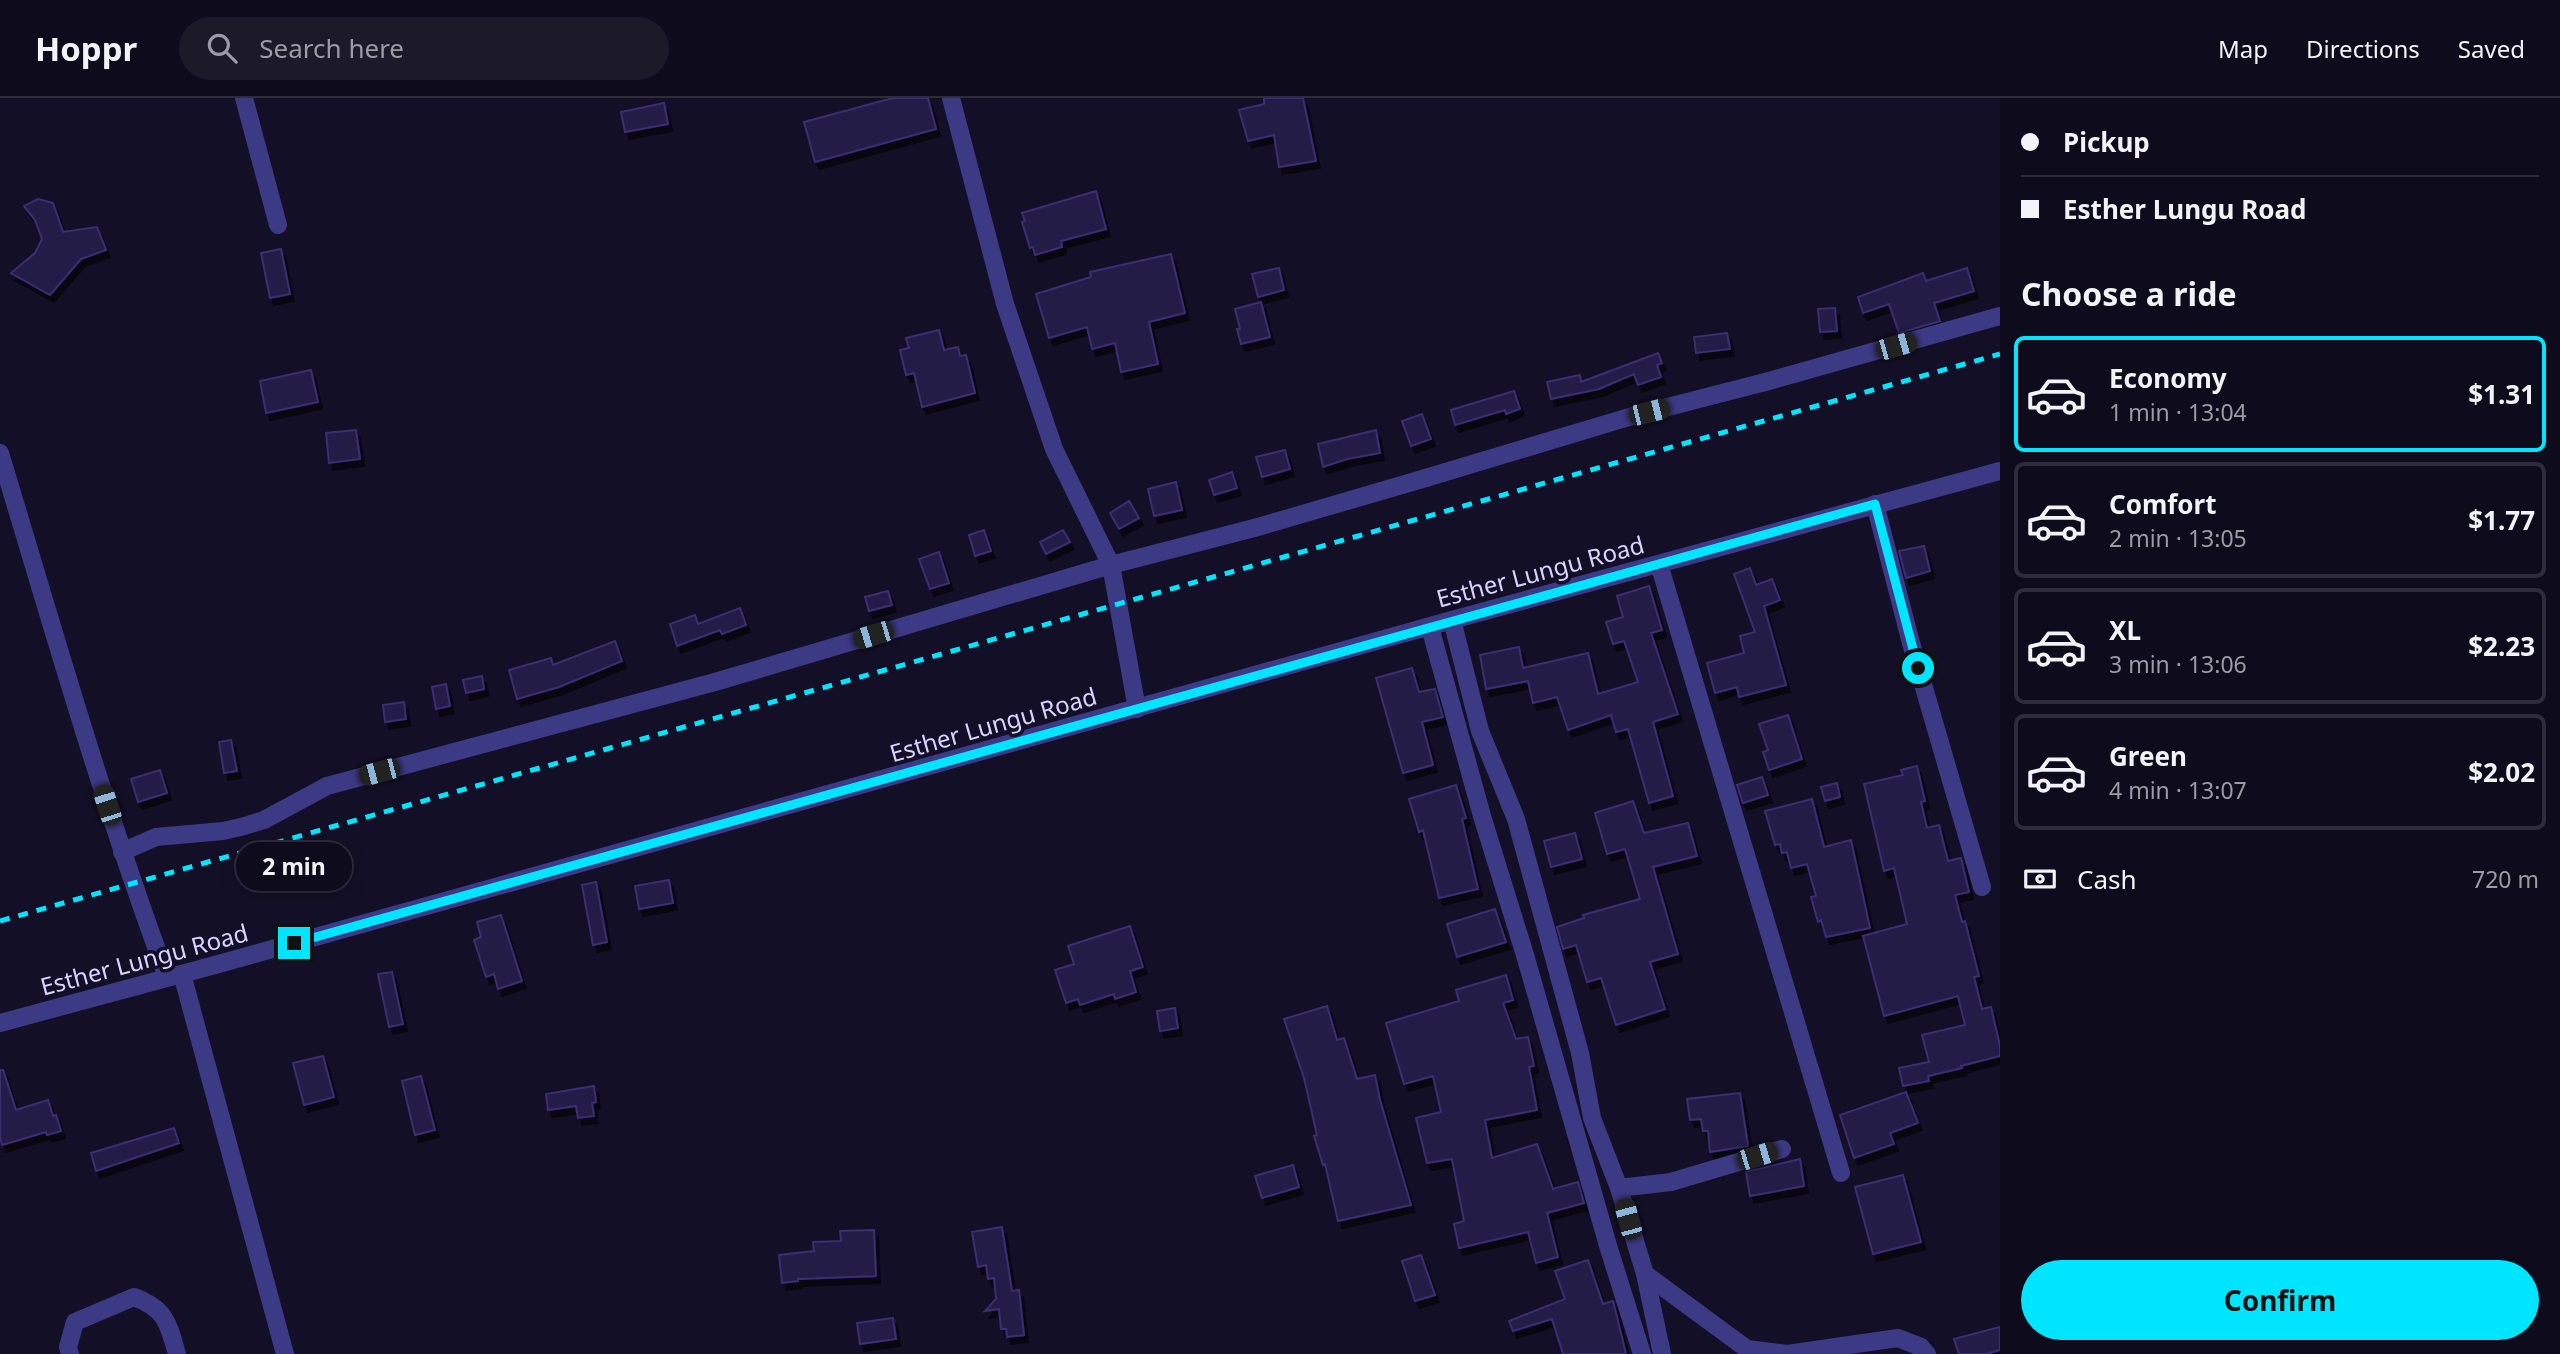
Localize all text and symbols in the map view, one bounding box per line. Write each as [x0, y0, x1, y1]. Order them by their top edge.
search box [179, 17, 669, 80]
text: Hoppr [35, 26, 137, 71]
icon: search [203, 29, 241, 67]
text: Search here [259, 30, 404, 66]
text: Map [2218, 32, 2268, 65]
text: Directions [2306, 32, 2420, 65]
text: Saved [2458, 32, 2525, 65]
text: Pickup [2063, 124, 2150, 160]
text: Esther Lungu Road [2063, 191, 2306, 227]
text: Choose a ride [2021, 272, 2237, 315]
car [1873, 330, 1920, 362]
text: Economy [2109, 360, 2227, 396]
icon: car [2025, 363, 2088, 426]
text: $1.31 [2468, 376, 2535, 412]
text: 1 min · 13:04 [2109, 396, 2247, 428]
car [1627, 397, 1672, 427]
text: Comfort [2109, 486, 2217, 522]
icon: car [2025, 489, 2088, 552]
text: $1.77 [2468, 502, 2535, 538]
text: 2 min · 13:05 [2109, 522, 2247, 554]
street label: Esther Lungu Road [1432, 527, 1648, 615]
text: XL [2109, 612, 2141, 648]
icon: car [2025, 615, 2088, 678]
car [850, 619, 897, 651]
text: $2.23 [2468, 628, 2535, 664]
text: 3 min · 13:06 [2109, 648, 2247, 680]
route start [1902, 652, 1934, 684]
street label: Esther Lungu Road [886, 679, 1100, 769]
text: Green [2109, 738, 2187, 774]
icon: car [2025, 741, 2088, 804]
text: $2.02 [2468, 754, 2535, 790]
car [356, 756, 403, 788]
text: 4 min · 13:07 [2109, 774, 2247, 806]
car [91, 782, 124, 828]
callout: 2 min [236, 842, 352, 890]
text: 2 min [262, 850, 326, 882]
icon: cash [2021, 860, 2059, 898]
text: Cash [2077, 861, 2137, 897]
text: 720 m [2472, 863, 2539, 895]
street label: Esther Lungu Road [36, 915, 252, 1003]
route end [278, 927, 310, 959]
car [1734, 1140, 1781, 1172]
car [1613, 1196, 1644, 1242]
button: Confirm [2021, 1260, 2539, 1340]

